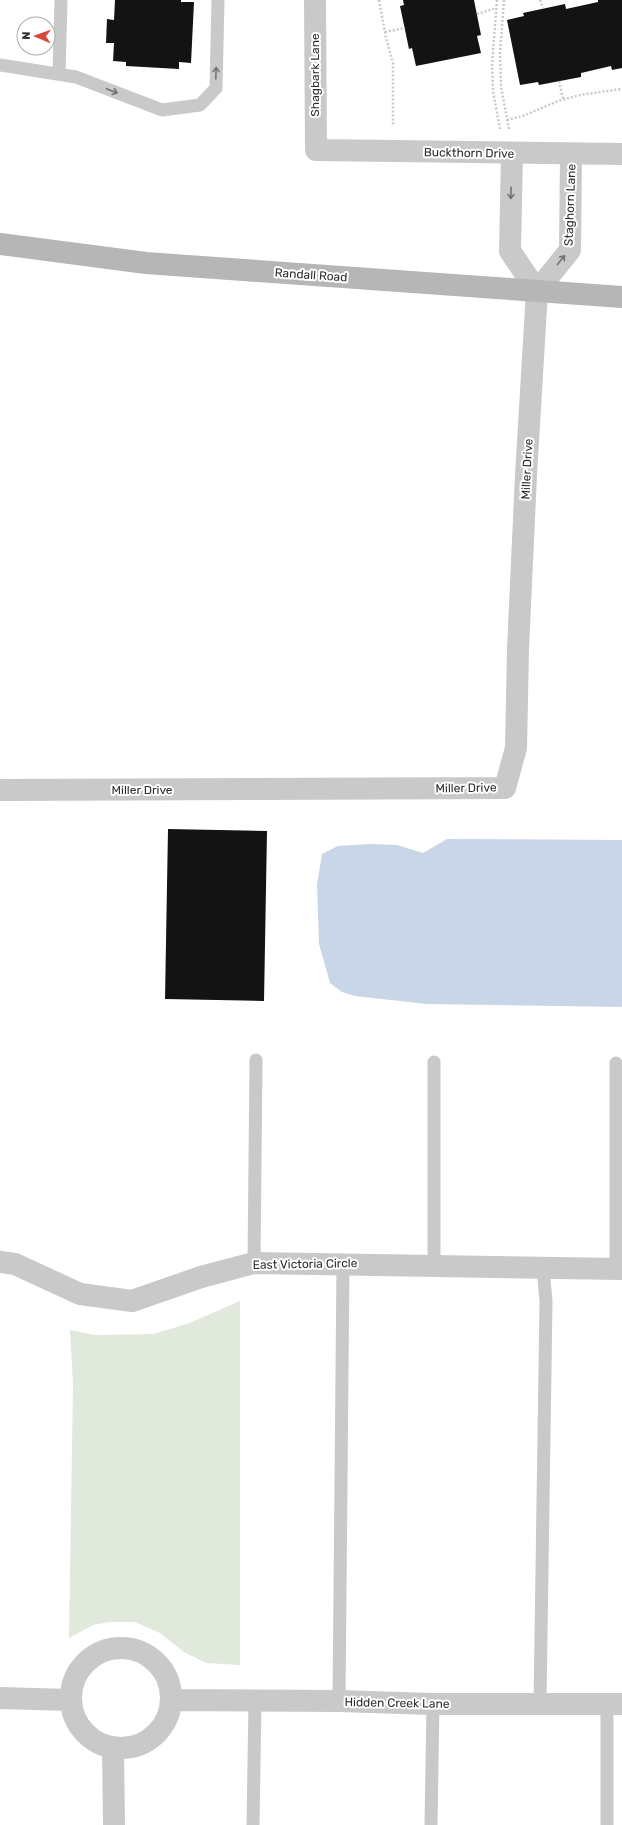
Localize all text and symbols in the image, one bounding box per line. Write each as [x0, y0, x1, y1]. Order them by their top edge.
north arrow [16, 16, 56, 56]
text: N [20, 31, 33, 40]
street label: Shagbark Lane [308, 33, 322, 117]
one-way arrow [212, 67, 220, 80]
one-way arrow [106, 87, 118, 95]
street label: Buckthorn Drive [424, 145, 515, 161]
street label: Staghorn Lane [562, 163, 578, 246]
one-way arrow [507, 186, 515, 199]
one-way arrow [557, 255, 566, 266]
street label: Randall Road [274, 265, 348, 285]
street label: Miller Drive [518, 438, 536, 500]
street label: Miller Drive [435, 780, 497, 796]
street label: Miller Drive [111, 783, 173, 797]
street label: East Victoria Circle [252, 1256, 358, 1272]
street label: Hidden Creek Lane [344, 1695, 450, 1711]

